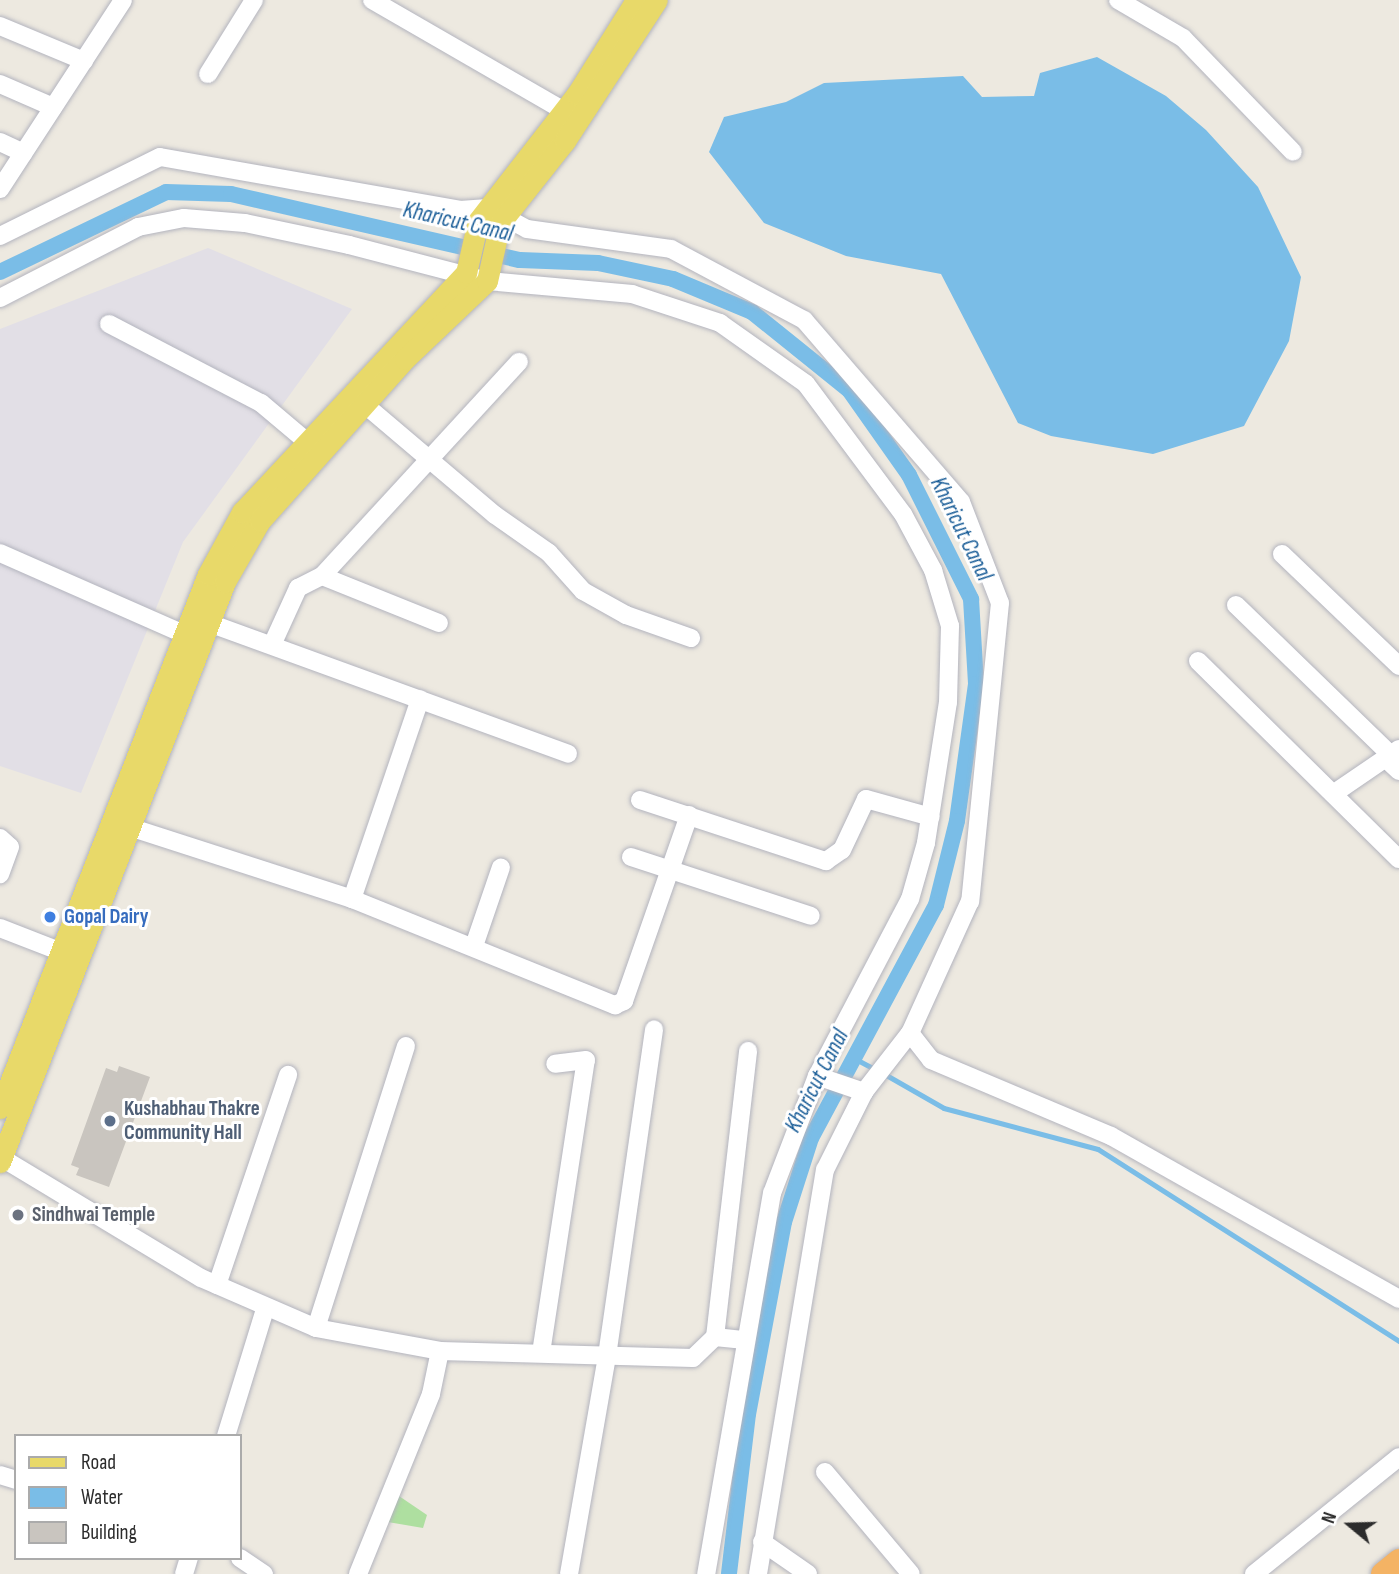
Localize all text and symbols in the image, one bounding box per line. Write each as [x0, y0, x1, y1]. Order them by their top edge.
water label: Kharicut Canal [400, 196, 516, 248]
water label: Kharicut Canal [924, 473, 998, 585]
place label: Gopal Dairy [64, 904, 148, 930]
marker: Gopal Dairy [42, 909, 58, 925]
water label: Kharicut Canal [779, 1025, 855, 1137]
place label: Kushabhau Thakre Community Hall [124, 1096, 260, 1146]
marker: Kushabhau Thakre Community Hall [102, 1113, 118, 1129]
place label: Sindhwai Temple [32, 1202, 155, 1228]
marker: Sindhwai Temple [10, 1207, 26, 1223]
legend [14, 1434, 242, 1560]
text: Road [81, 1450, 116, 1475]
text: Water [81, 1485, 123, 1510]
north arrow [1315, 1490, 1385, 1560]
text: N [1317, 1509, 1342, 1527]
text: Building [81, 1520, 137, 1545]

